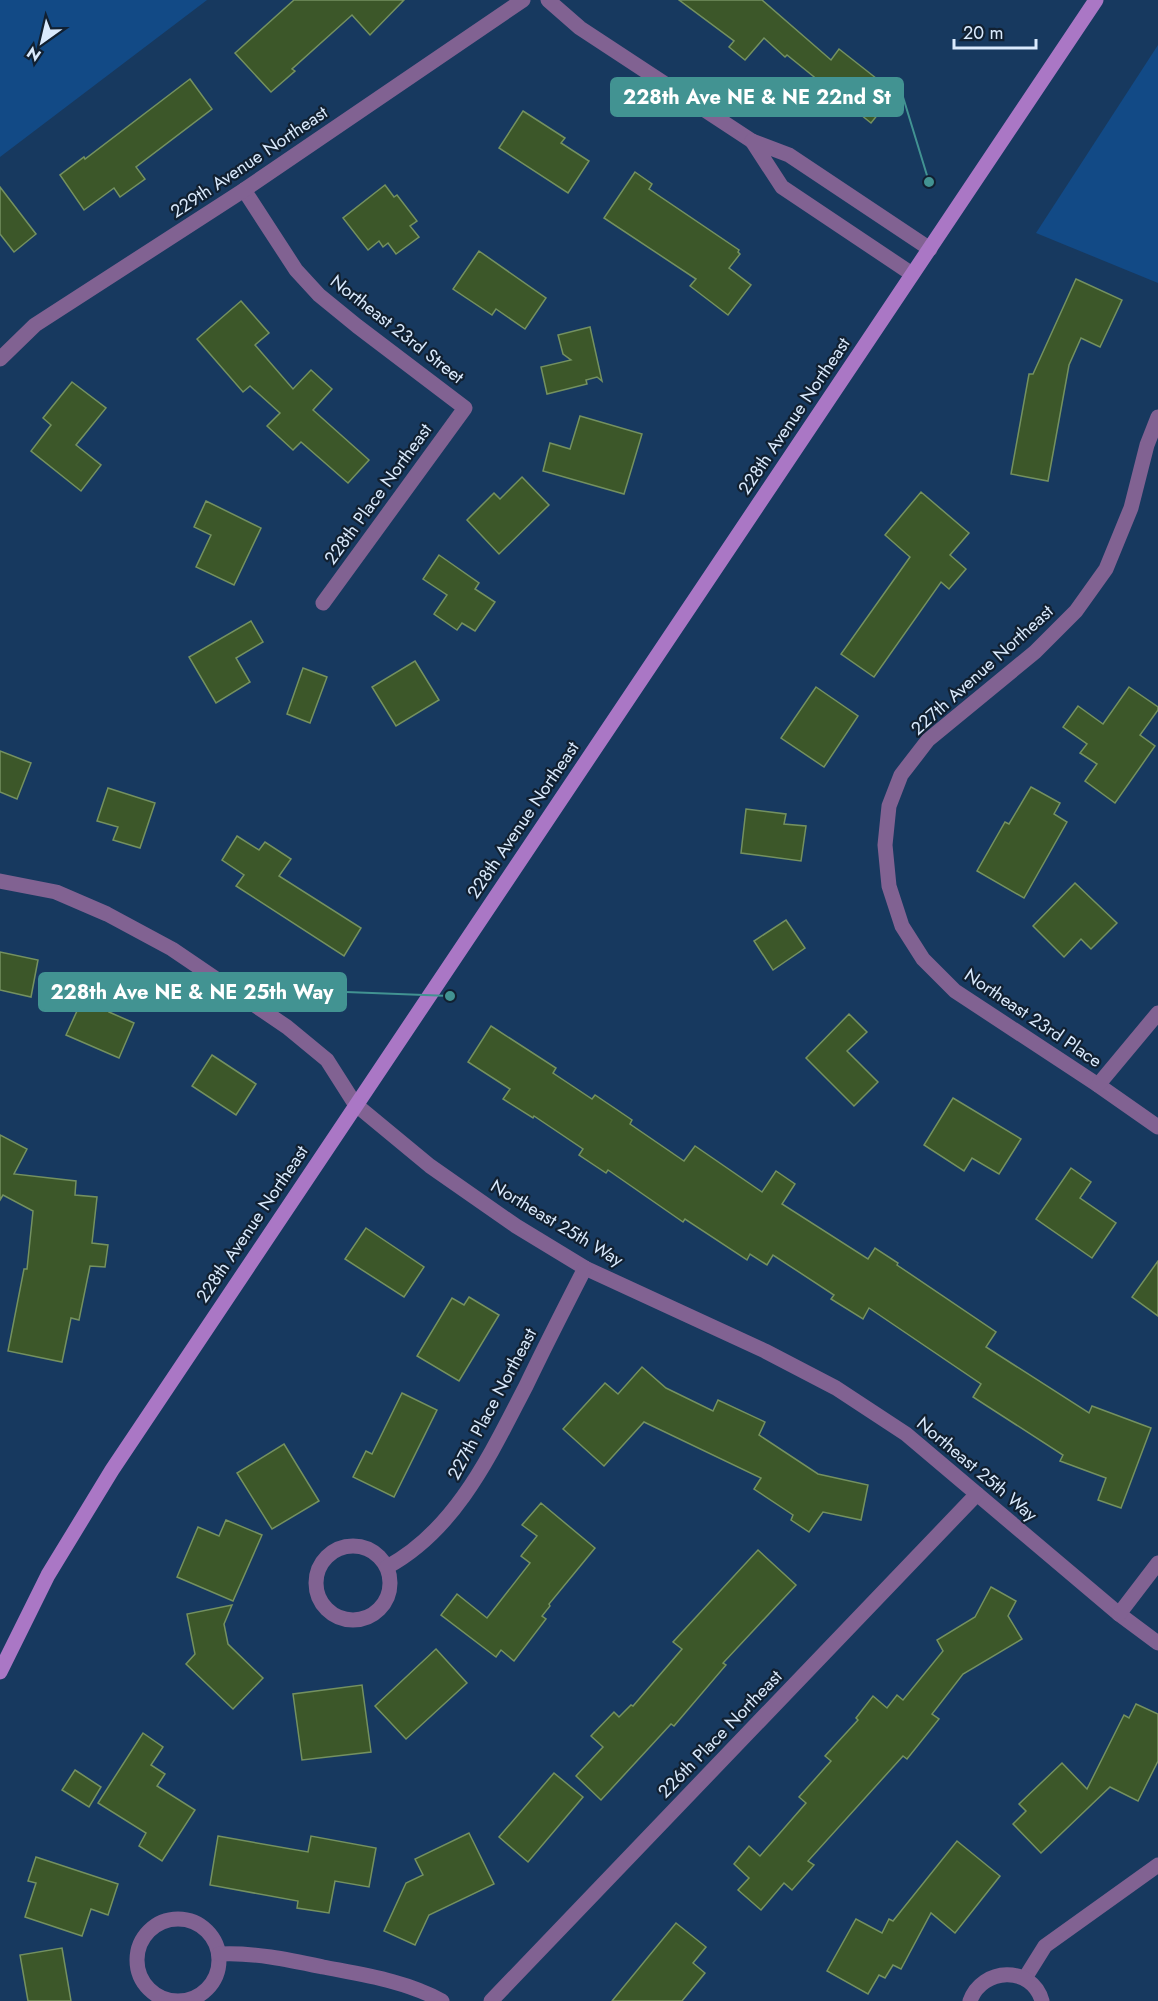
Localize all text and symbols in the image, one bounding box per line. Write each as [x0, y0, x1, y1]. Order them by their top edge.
north arrow [12, 12, 72, 72]
scale bar [954, 12, 1036, 50]
text: 20 m [963, 20, 1003, 46]
text: N [22, 41, 46, 67]
callout: 228th Ave NE & NE 22nd St [611, 78, 903, 116]
text: 228th Ave NE & NE 22nd St [623, 83, 892, 112]
street label: 229th Avenue Northeast [165, 99, 333, 224]
street label: Northeast 23rd Street [325, 268, 470, 390]
street label: 228th Avenue Northeast [732, 332, 857, 500]
street label: 228th Place Northeast [318, 418, 438, 570]
street label: 227th Avenue Northeast [905, 598, 1059, 741]
street label: 228th Avenue Northeast [461, 736, 586, 904]
street label: Northeast 23rd Place [959, 962, 1107, 1074]
callout: 228th Ave NE & NE 25th Way [39, 973, 346, 1011]
text: 228th Ave NE & NE 25th Way [51, 978, 334, 1007]
street label: 228th Avenue Northeast [190, 1140, 315, 1308]
street label: Northeast 25th Way [486, 1173, 628, 1273]
street label: 227th Place Northeast [441, 1323, 543, 1484]
street label: Northeast 25th Way [911, 1411, 1043, 1527]
street label: 226th Place Northeast [652, 1664, 789, 1804]

